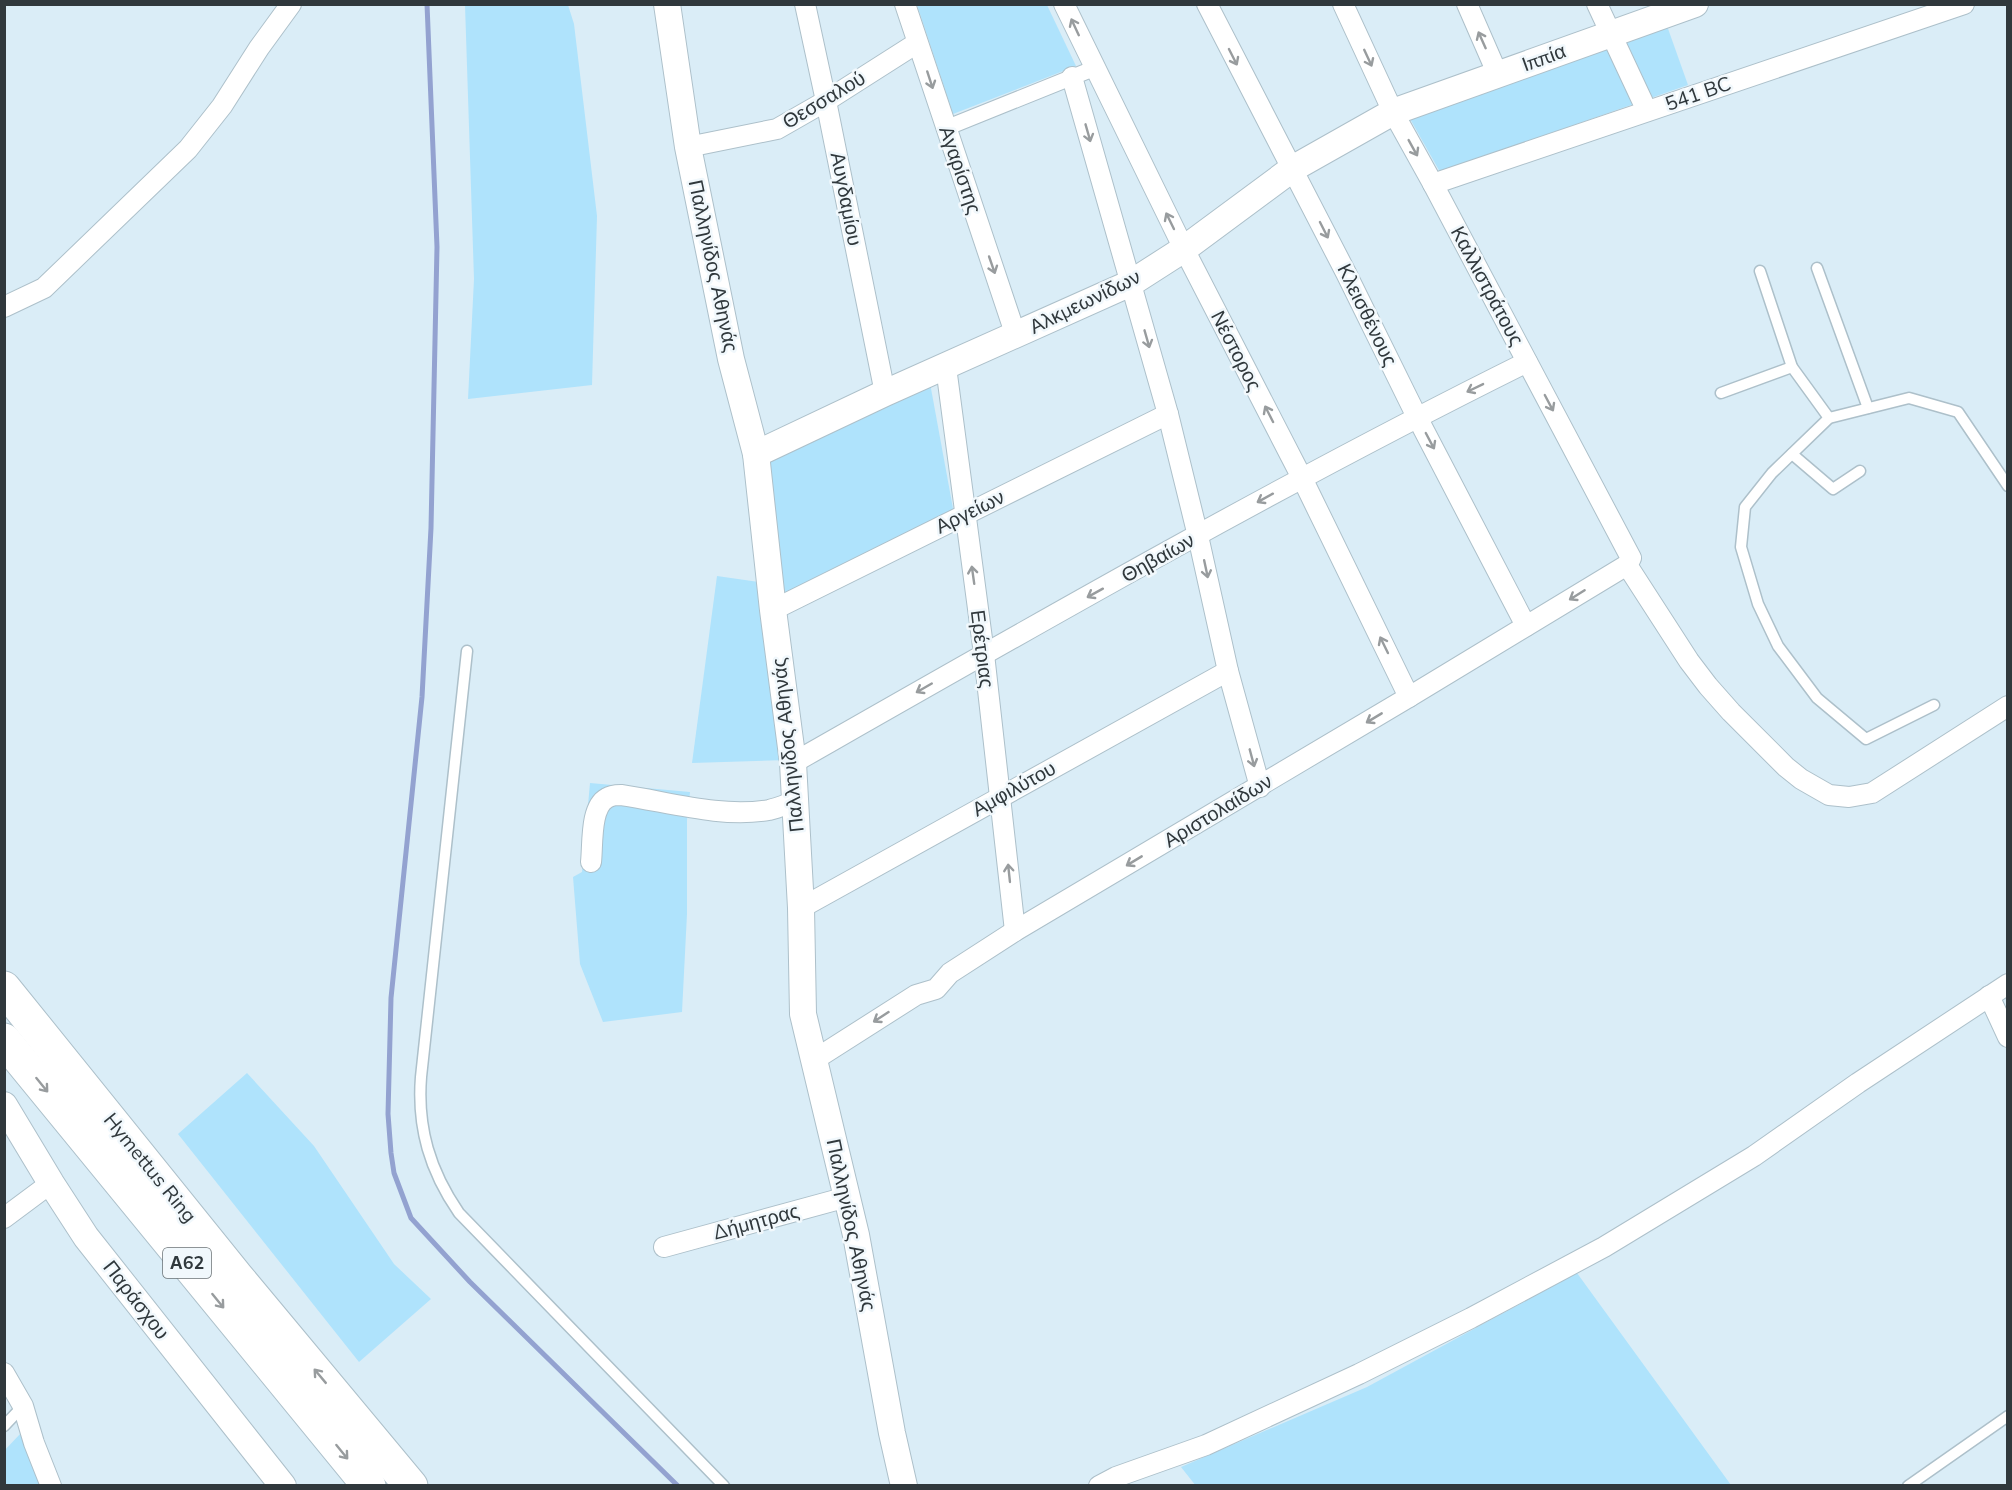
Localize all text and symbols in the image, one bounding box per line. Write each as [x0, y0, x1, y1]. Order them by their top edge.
one-way arrow [1069, 19, 1081, 37]
one-way arrow [1476, 31, 1487, 49]
street label: Ιππία [1518, 38, 1570, 78]
one-way arrow [1228, 47, 1240, 65]
one-way arrow [1362, 48, 1374, 66]
street label: Θεσσαλού [777, 65, 871, 135]
one-way arrow [925, 70, 936, 89]
street label: 541 BC [1661, 70, 1735, 118]
street label: Αγαρίστης [932, 122, 988, 218]
one-way arrow [1083, 124, 1094, 143]
one-way arrow [1408, 139, 1419, 157]
street label: Αυγδαμίου [824, 150, 868, 248]
street label: Παλληνίδος Αθηνάς [682, 177, 745, 355]
one-way arrow [1164, 213, 1176, 231]
one-way arrow [1318, 220, 1330, 238]
street label: Καλλιστράτους [1444, 222, 1530, 351]
one-way arrow [987, 255, 998, 274]
street label: Κλεισθένους [1331, 259, 1404, 371]
street label: Αλκμεωνίδων [1025, 263, 1145, 341]
street label: Νέστορος [1204, 306, 1268, 396]
one-way arrow [1142, 329, 1153, 348]
one-way arrow [1466, 383, 1484, 394]
one-way arrow [1544, 394, 1555, 412]
one-way arrow [1262, 405, 1274, 423]
one-way arrow [1425, 432, 1436, 450]
street label: Αργείων [931, 484, 1009, 540]
one-way arrow [1257, 492, 1274, 504]
street label: Θηβαίων [1117, 527, 1199, 589]
one-way arrow [1200, 559, 1212, 578]
one-way arrow [967, 566, 978, 585]
one-way arrow [1086, 588, 1104, 599]
one-way arrow [1569, 590, 1586, 602]
street label: Ερέτριας [964, 608, 1000, 690]
one-way arrow [1377, 636, 1389, 654]
street label: Παλληνίδος Αθηνάς [765, 656, 811, 834]
one-way arrow [916, 683, 934, 694]
one-way arrow [1366, 713, 1383, 725]
one-way arrow [1247, 748, 1258, 767]
street label: Αμφιλύτου [967, 755, 1061, 823]
street label: Αριστολαίδων [1159, 768, 1277, 854]
one-way arrow [1126, 855, 1143, 867]
one-way arrow [1003, 863, 1014, 883]
one-way arrow [873, 1011, 890, 1023]
one-way arrow [35, 1077, 48, 1093]
street label: Hymettus Ring [97, 1107, 203, 1229]
street label: Παλληνίδος Αθηνάς [820, 1136, 883, 1314]
street label: Δήμητρας [710, 1197, 803, 1246]
road number: Α62 [163, 1248, 211, 1278]
street label: Παράσχου [97, 1255, 175, 1345]
one-way arrow [212, 1293, 225, 1309]
one-way arrow [313, 1368, 326, 1384]
one-way arrow [335, 1444, 348, 1460]

